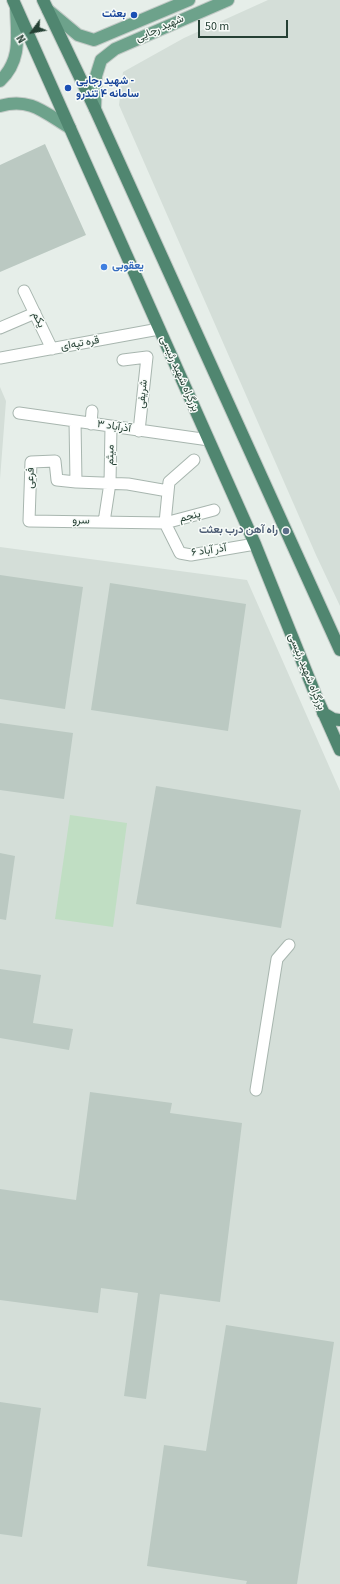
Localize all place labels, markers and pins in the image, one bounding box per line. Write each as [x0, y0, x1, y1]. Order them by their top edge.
place label: بعثت [102, 8, 126, 22]
marker: بعثت [129, 10, 139, 20]
place label: شهید رجایی - سامانه ۴ تندرو [76, 75, 139, 101]
marker: شهید رجایی - سامانه ۴ تندرو [63, 83, 73, 93]
place label: یعقوبی [112, 260, 144, 274]
marker: یعقوبی [99, 262, 109, 272]
place label: راه آهن درب بعثت [199, 524, 278, 538]
marker: راه آهن درب بعثت [281, 526, 291, 536]

